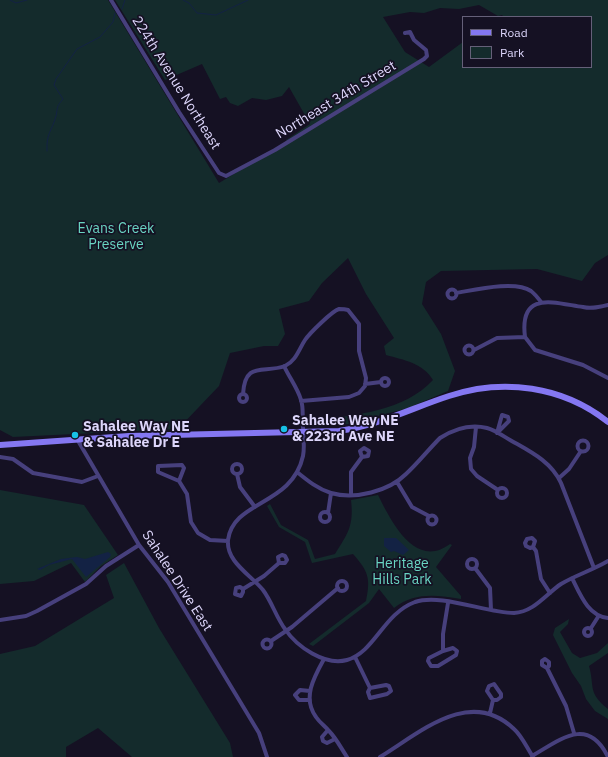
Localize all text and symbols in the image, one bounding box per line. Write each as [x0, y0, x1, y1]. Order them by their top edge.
street label: 224th Avenue Northeast [128, 13, 224, 153]
legend [462, 16, 592, 68]
text: Road [500, 25, 528, 40]
text: Park [500, 45, 524, 60]
street label: Northeast 34th Street [273, 57, 399, 143]
park label: Evans Creek Preserve [78, 221, 154, 254]
place label: Sahalee Way NE & 223rd Ave NE [292, 413, 399, 446]
place label: Sahalee Way NE & Sahalee Dr E [83, 419, 190, 452]
marker: Sahalee Way NE & 223rd Ave NE [279, 424, 289, 434]
marker: Sahalee Way NE & Sahalee Dr E [70, 430, 80, 440]
street label: Sahalee Drive East [138, 528, 216, 634]
park label: Heritage Hills Park [372, 556, 432, 588]

